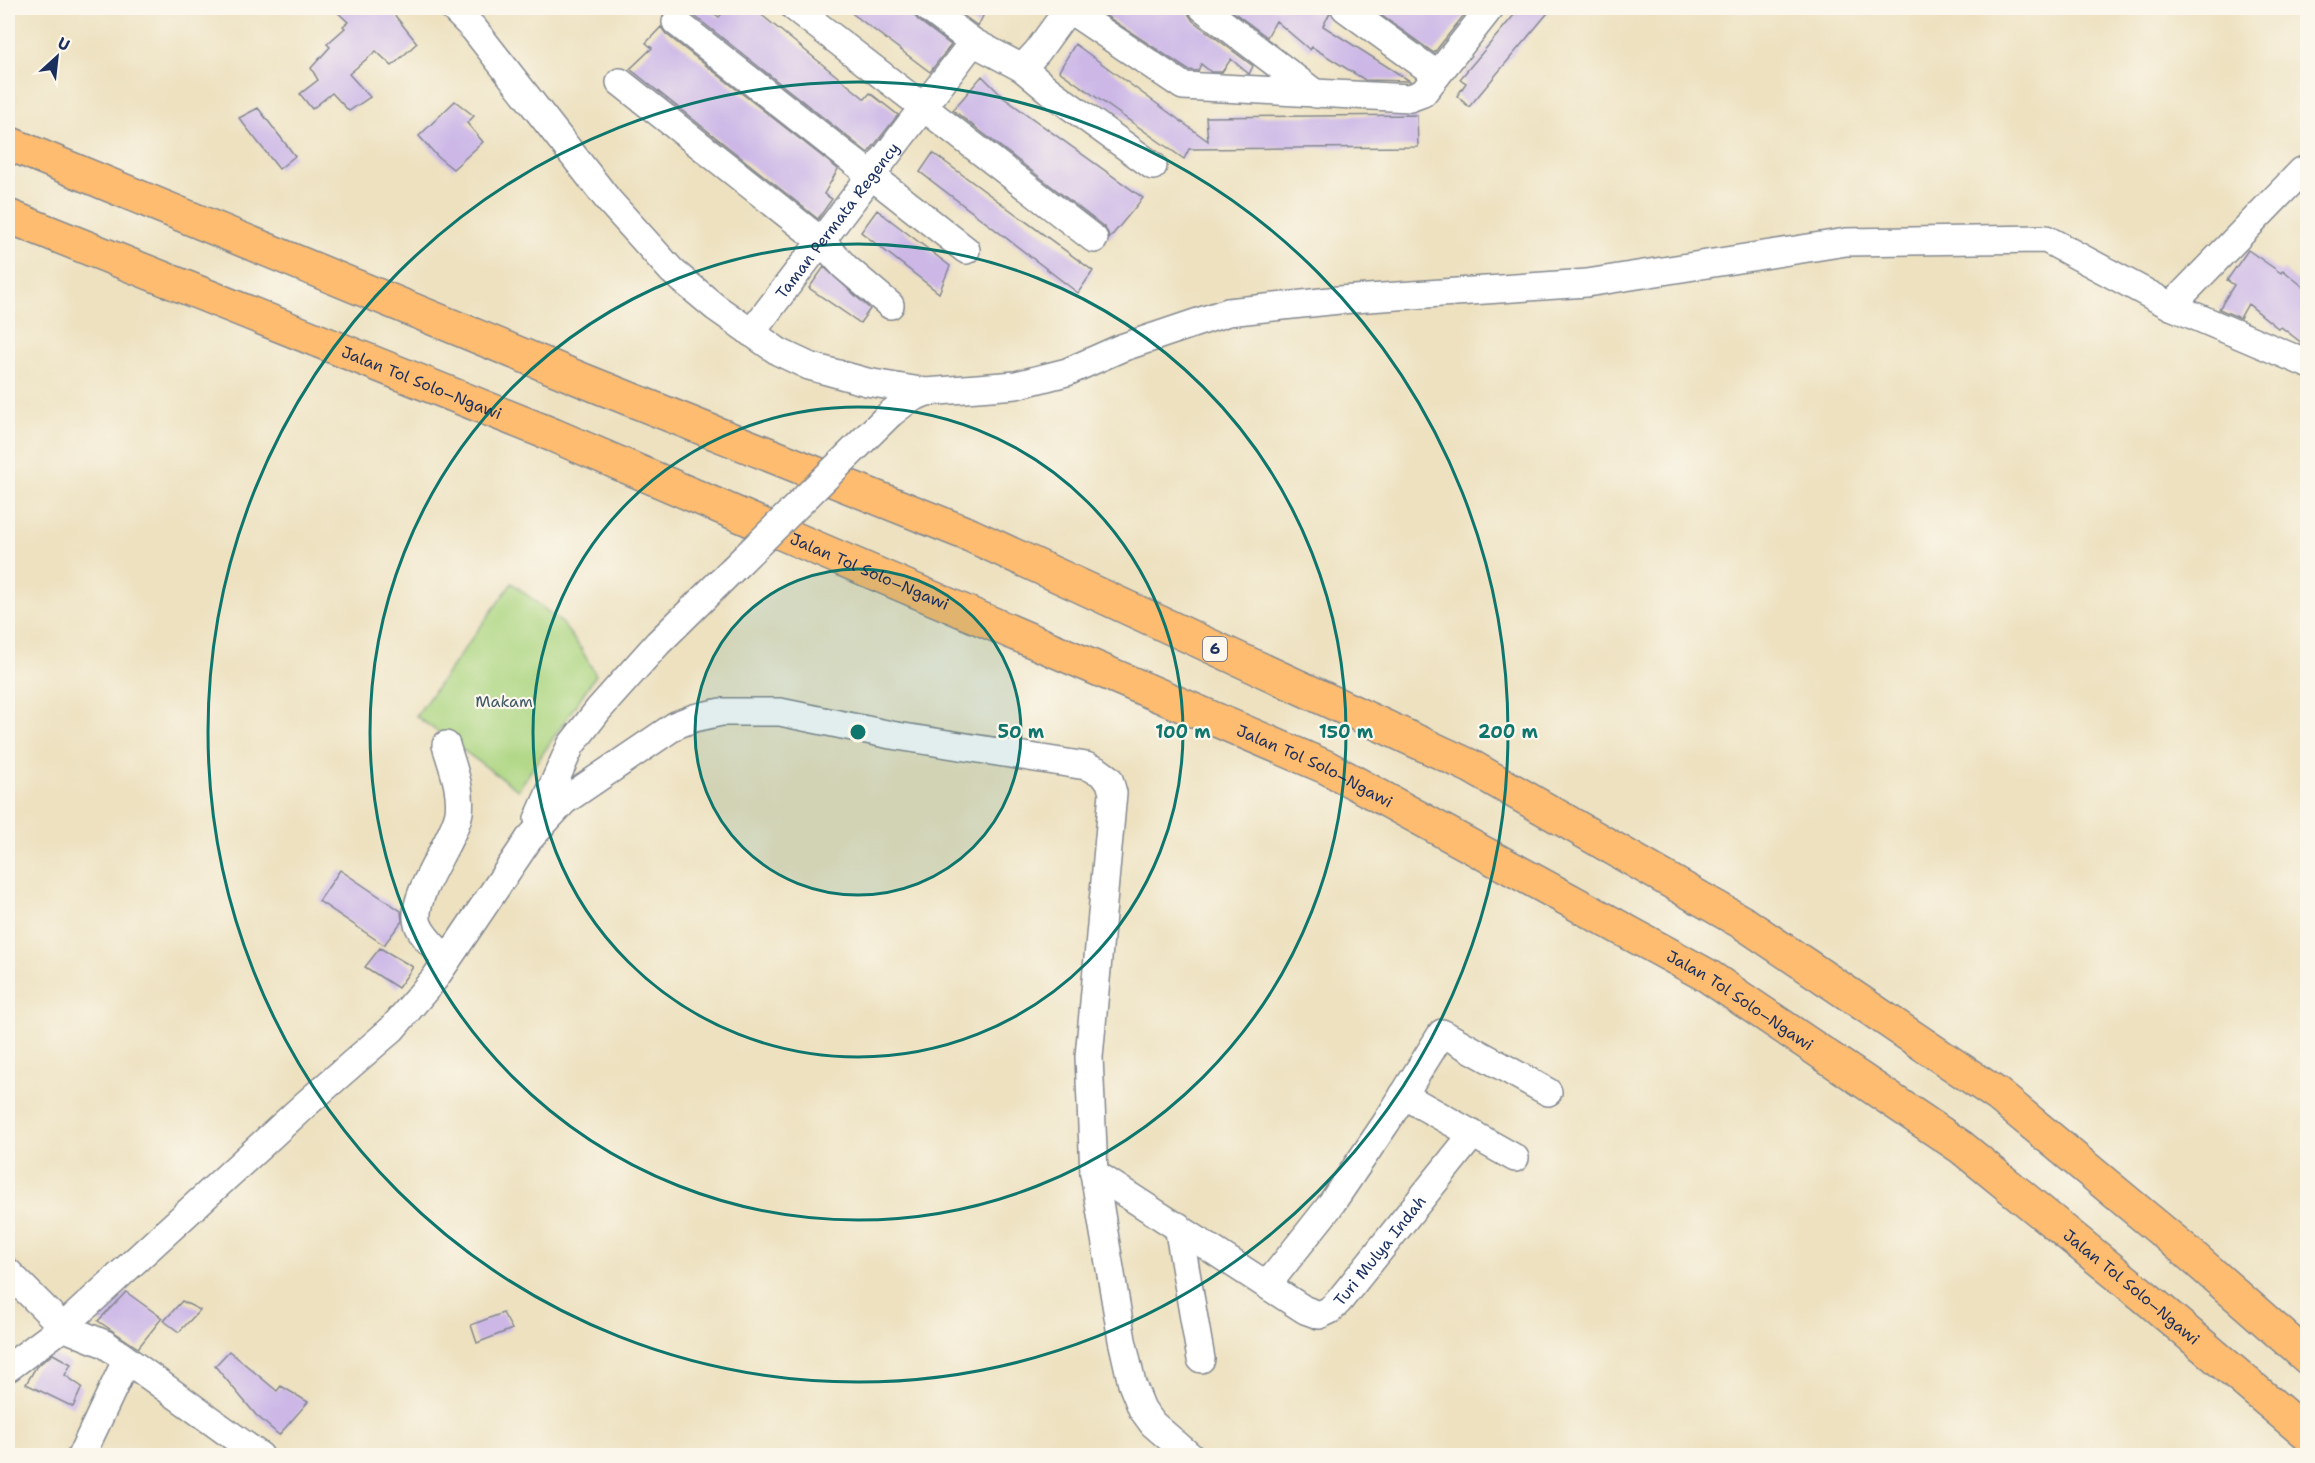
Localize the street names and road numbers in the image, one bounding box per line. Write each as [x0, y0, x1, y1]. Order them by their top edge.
street label: Taman Permata Regency [771, 138, 904, 303]
street label: Jalan Tol Solo–Ngawi [338, 341, 505, 424]
street label: Jalan Tol Solo–Ngawi [787, 528, 952, 615]
road number: 6 [1203, 637, 1227, 661]
street label: Jalan Tol Solo–Ngawi [1233, 720, 1396, 813]
street label: Jalan Tol Solo–Ngawi [1663, 945, 1817, 1055]
street label: Turi Mulya Indah [1329, 1191, 1431, 1310]
street label: Jalan Tol Solo–Ngawi [2059, 1225, 2204, 1350]

